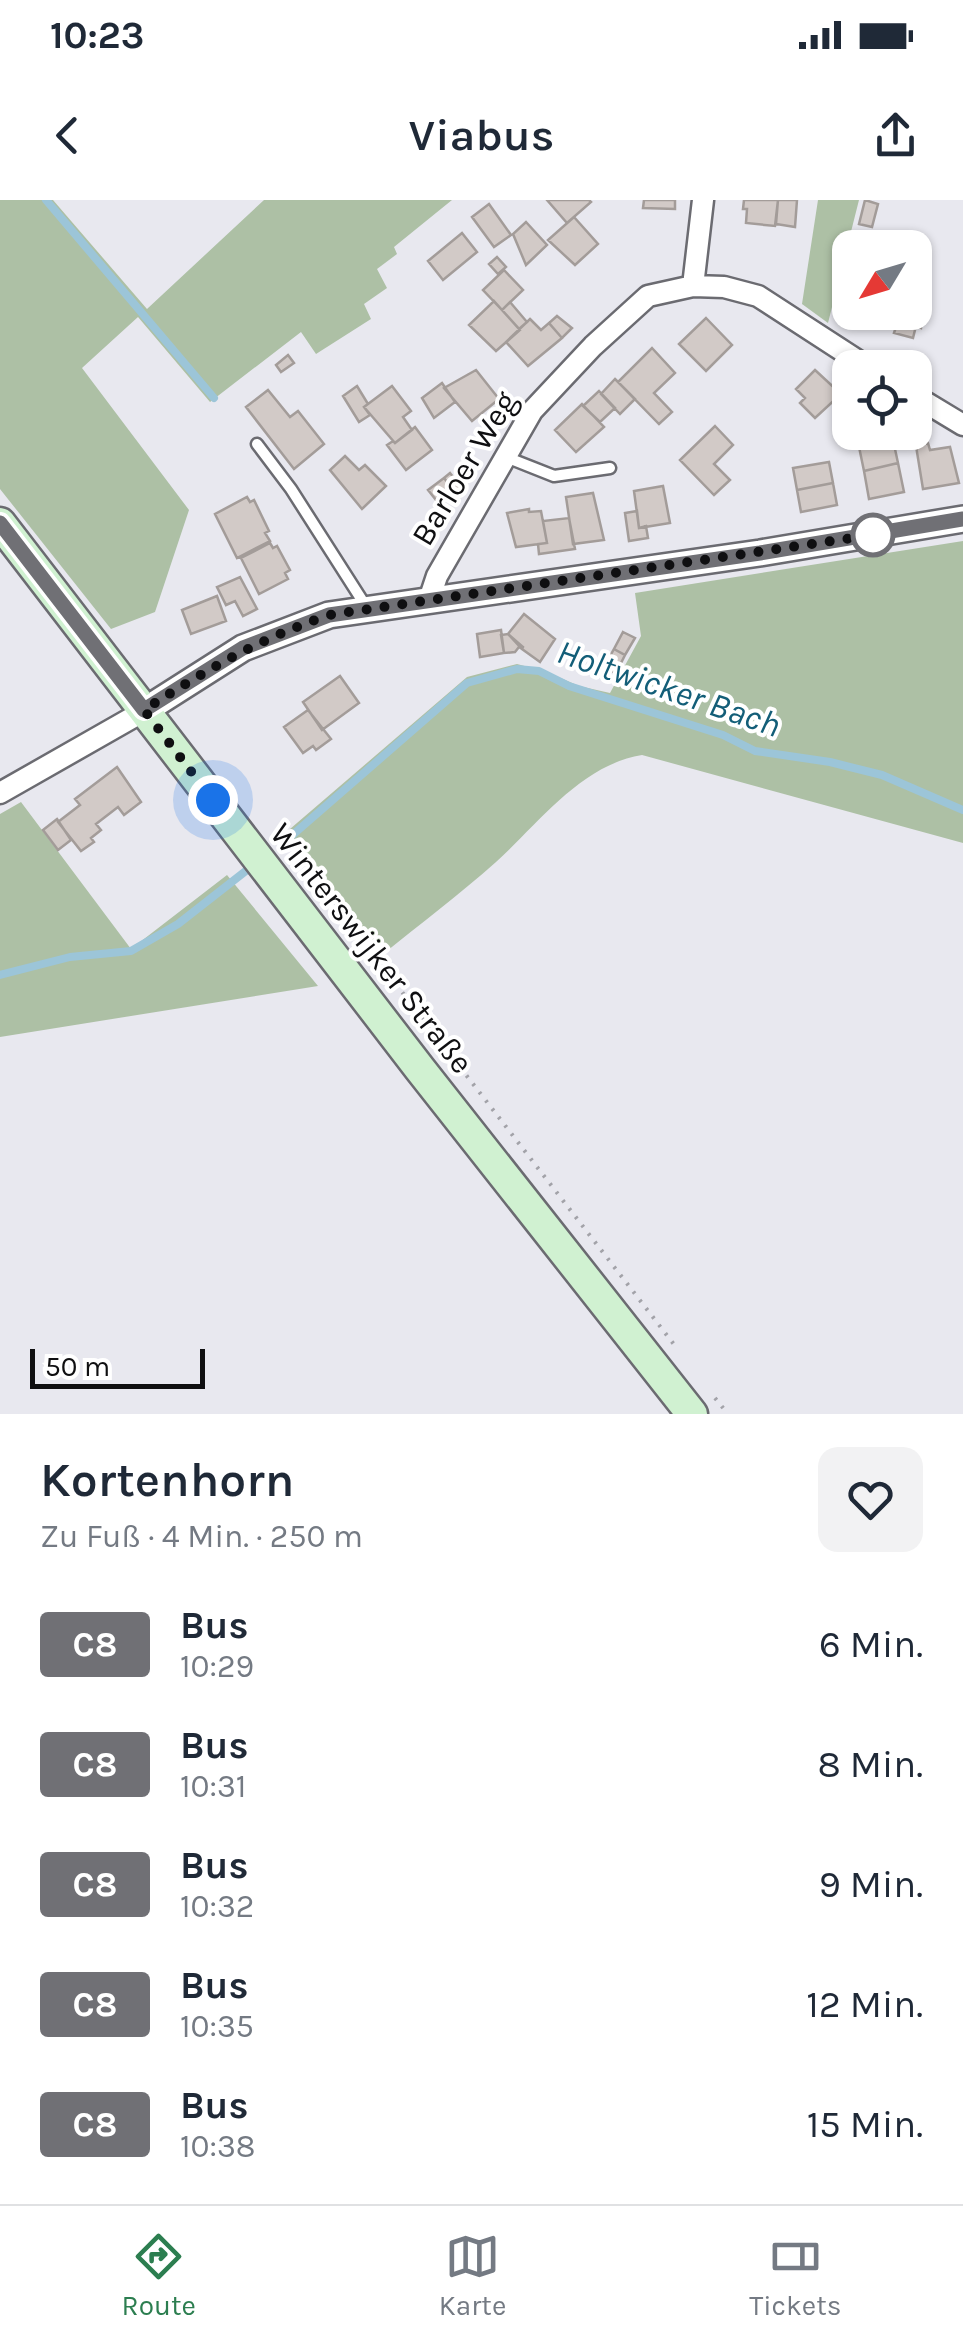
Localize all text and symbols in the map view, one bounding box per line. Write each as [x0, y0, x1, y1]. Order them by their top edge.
text: 10:23 [50, 13, 144, 58]
icon: back [40, 108, 95, 163]
icon: share [868, 108, 923, 163]
text: Viabus [409, 109, 554, 161]
north arrow [832, 230, 932, 330]
map controls [832, 230, 932, 450]
button: locate [832, 350, 932, 450]
street label: Barloer Weg [404, 384, 525, 552]
unlabelled marker [852, 514, 894, 556]
water label: Holtwicker Bach [552, 631, 786, 746]
your location [188, 775, 238, 825]
street label: Winterswijker Straße [262, 816, 481, 1081]
scale bar [30, 1344, 205, 1388]
text: 50 m [45, 1350, 110, 1383]
button: heart [818, 1447, 923, 1552]
text: Kortenhorn [40, 1452, 294, 1508]
text: Zu Fuß · 4 Min. · 250 m [40, 1518, 363, 1555]
text: Bus [180, 1603, 249, 1648]
text: 6 Min. [819, 1622, 923, 1667]
text: C8 [73, 1624, 117, 1665]
text: 10:29 [180, 1648, 254, 1685]
text: Bus [180, 1723, 249, 1768]
text: 8 Min. [817, 1742, 923, 1787]
text: C8 [73, 1744, 117, 1785]
text: 10:31 [180, 1768, 246, 1805]
text: Bus [180, 1843, 249, 1888]
text: 9 Min. [819, 1862, 923, 1907]
text: C8 [73, 1864, 117, 1905]
text: 10:32 [180, 1888, 254, 1925]
text: Bus [180, 1963, 249, 2008]
text: 12 Min. [806, 1982, 923, 2027]
text: C8 [73, 1984, 117, 2025]
text: 10:35 [180, 2008, 254, 2045]
text: Bus [180, 2083, 249, 2128]
text: 15 Min. [807, 2102, 923, 2147]
text: C8 [73, 2104, 117, 2145]
text: 10:38 [180, 2128, 256, 2165]
tab: Route [122, 2229, 196, 2322]
tab: Karte [439, 2229, 506, 2322]
tab: Tickets [749, 2229, 841, 2322]

